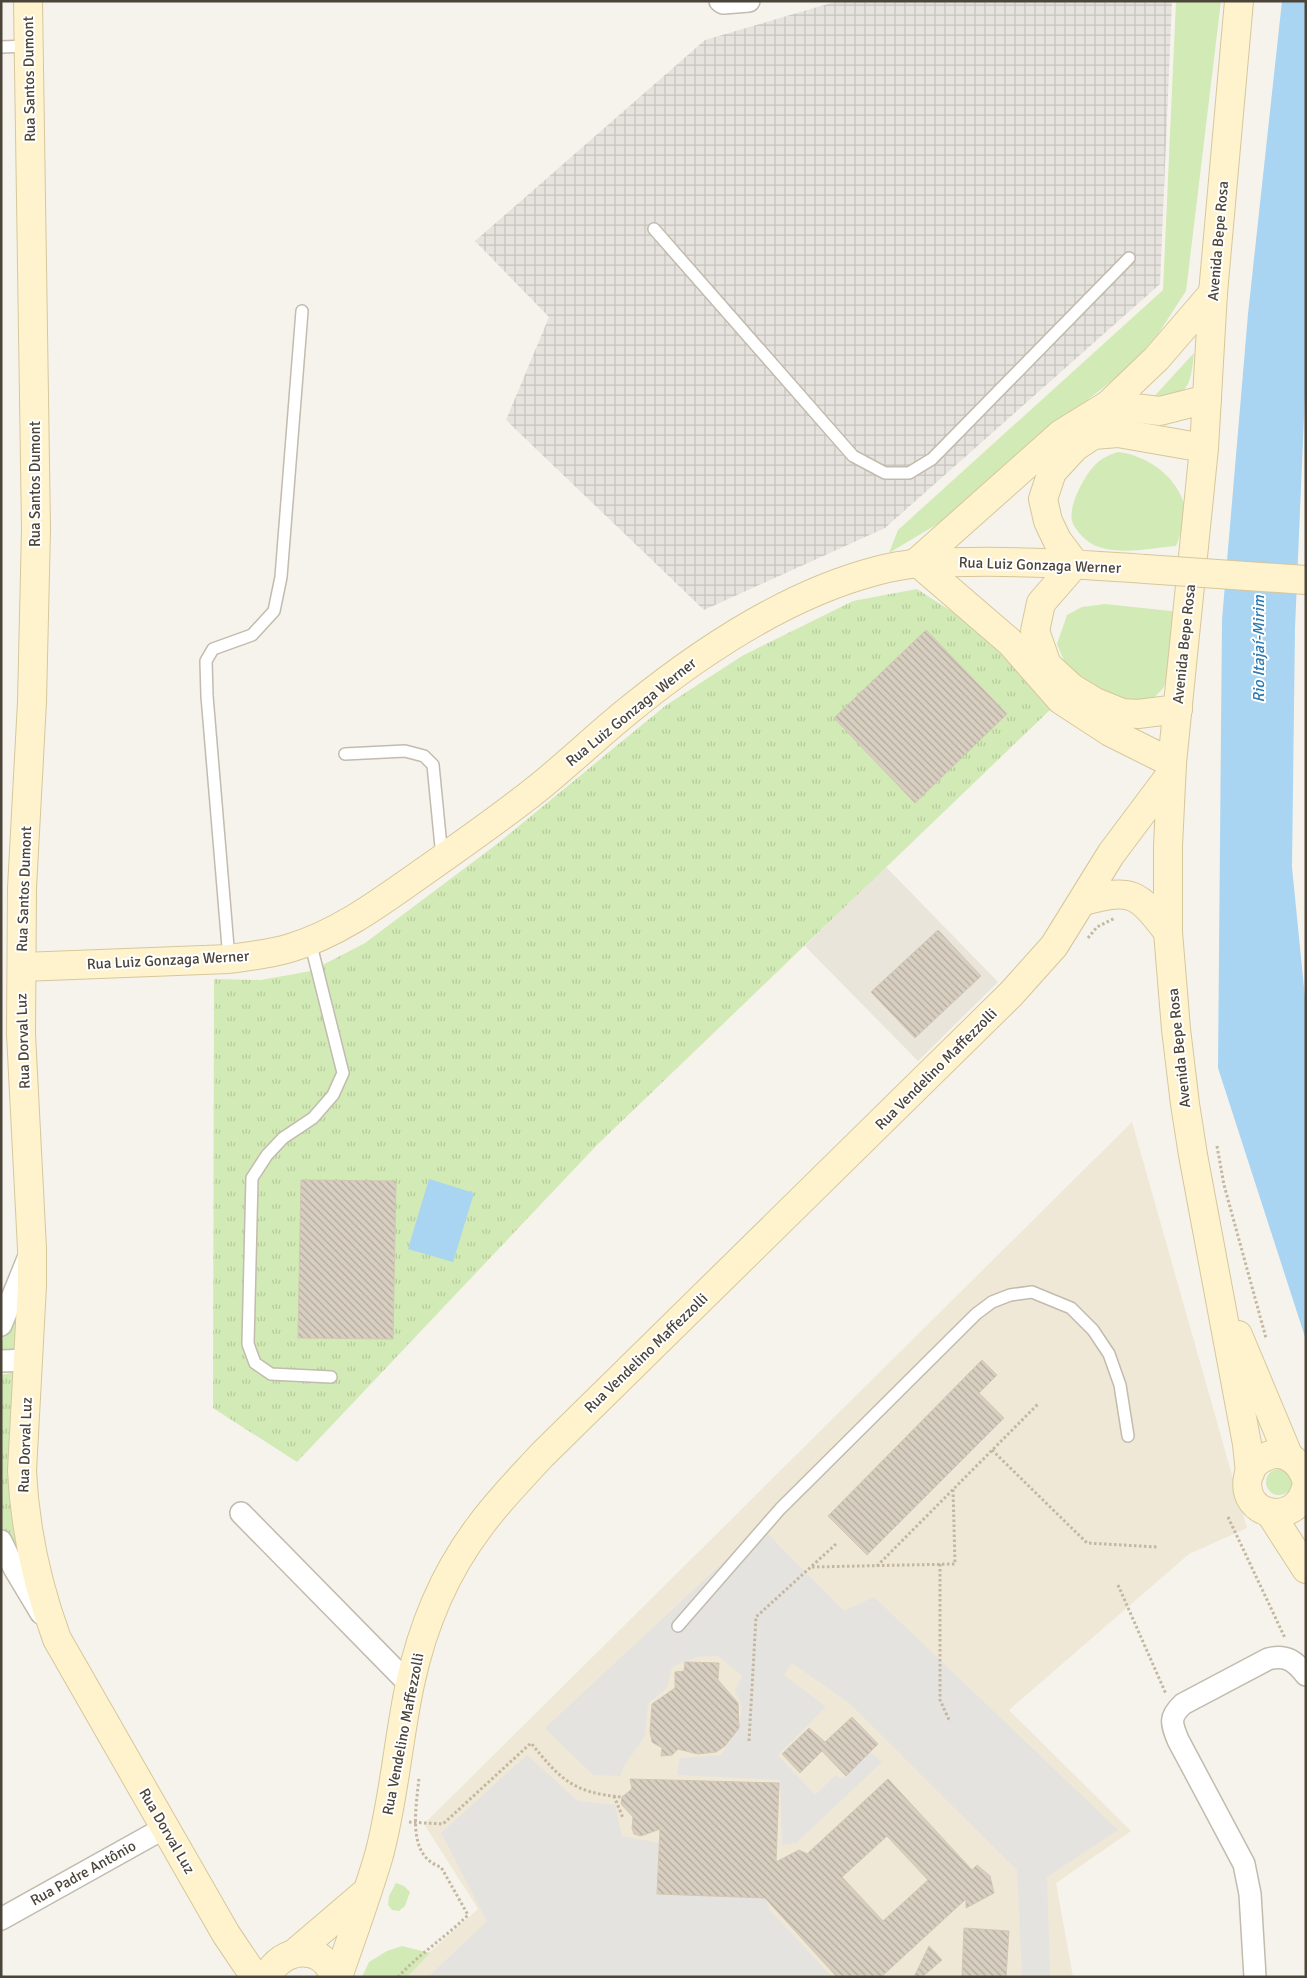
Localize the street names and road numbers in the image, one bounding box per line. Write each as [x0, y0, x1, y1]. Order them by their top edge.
street label: Rua Santos Dumont [19, 16, 39, 142]
street label: Avenida Bepe Rosa [1204, 180, 1232, 302]
street label: Rua Santos Dumont [26, 421, 44, 547]
street label: Rua Luiz Gonzaga Werner [958, 553, 1122, 577]
street label: Avenida Bepe Rosa [1169, 583, 1199, 705]
street label: Rua Luiz Gonzaga Werner [562, 654, 700, 770]
street label: Rua Santos Dumont [13, 826, 35, 952]
street label: Rua Luiz Gonzaga Werner [86, 947, 250, 973]
street label: Avenida Bepe Rosa [1164, 987, 1194, 1109]
street label: Rua Dorval Luz [12, 993, 34, 1089]
street label: Rua Vendelino Maffezzolli [871, 1004, 1001, 1134]
street label: Rua Vendelino Maffezzolli [580, 1289, 712, 1417]
street label: Rua Dorval Luz [14, 1397, 36, 1493]
street label: Rua Vendelino Maffezzolli [378, 1651, 428, 1817]
street label: Rua Dorval Luz [135, 1785, 199, 1877]
street label: Rua Padre Antônio [27, 1836, 139, 1909]

